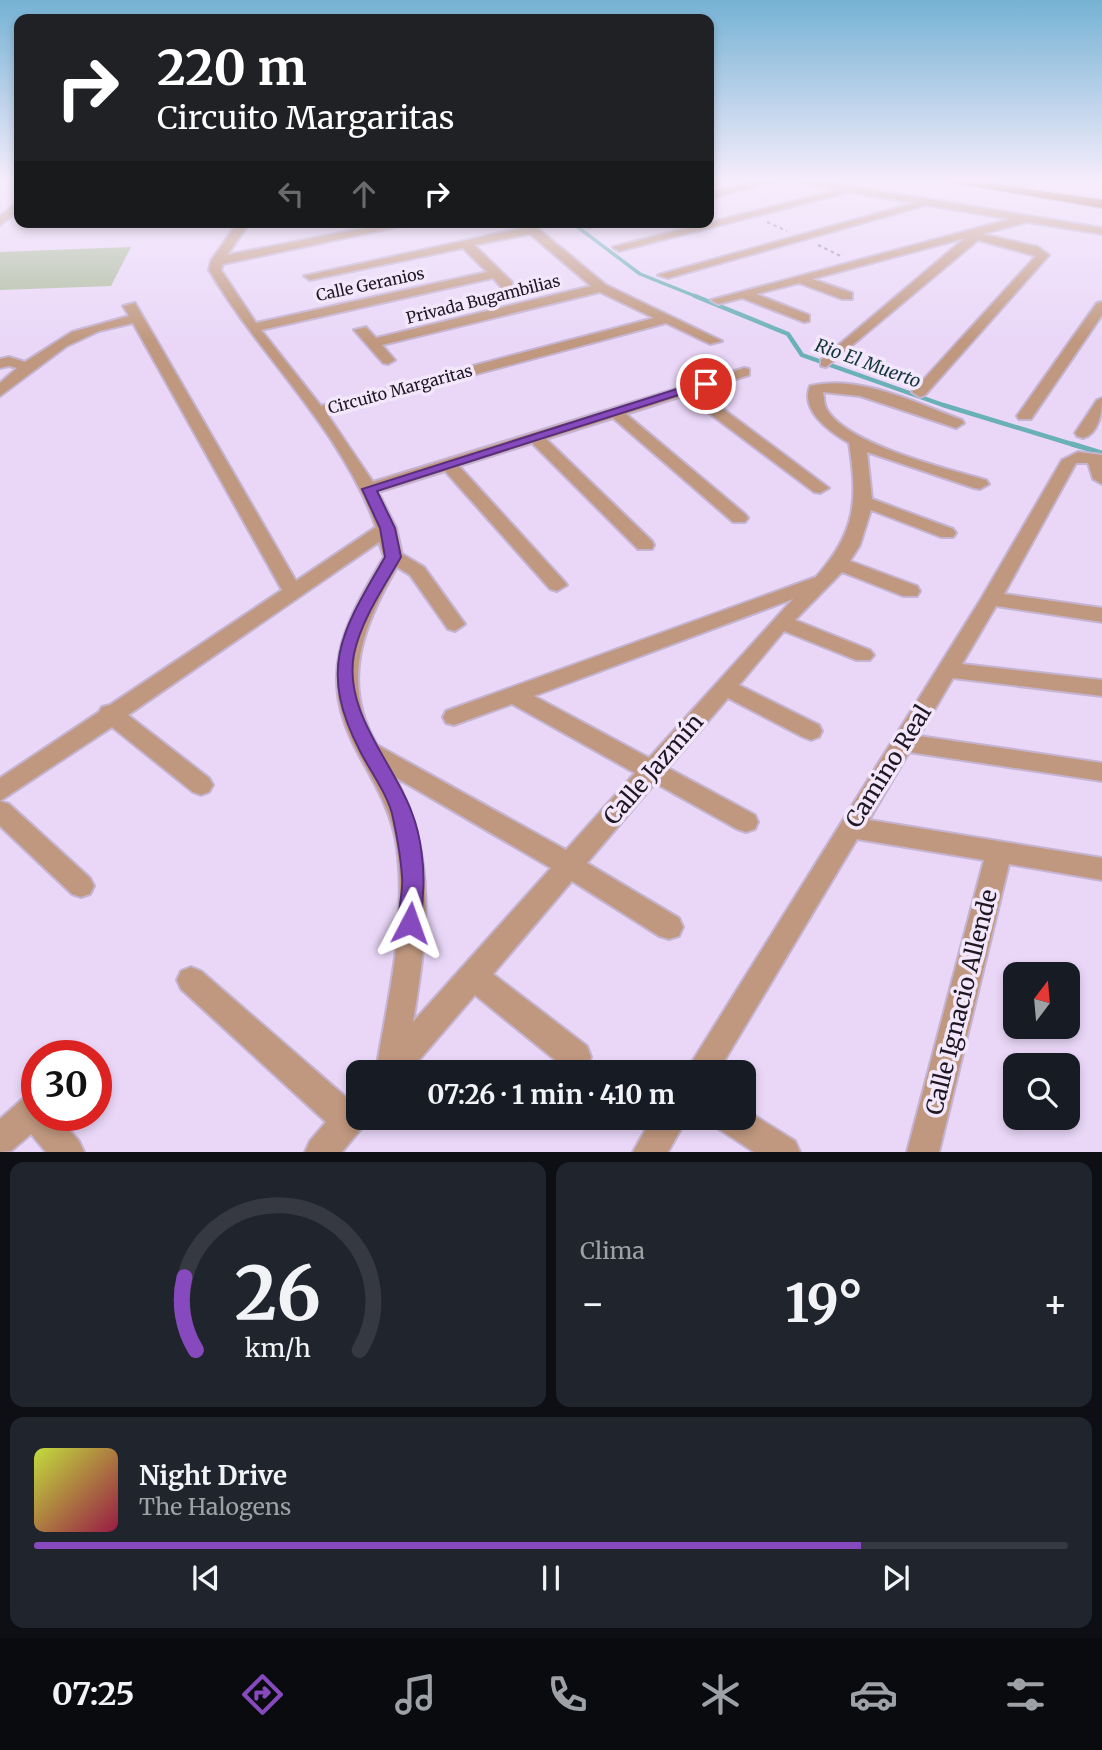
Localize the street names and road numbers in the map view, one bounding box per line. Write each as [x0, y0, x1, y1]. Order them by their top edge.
street label: Calle Geranios [314, 263, 426, 305]
street label: Privada Bugambilias [404, 270, 562, 328]
street label: Circuito Margaritas [326, 360, 475, 418]
street label: Camino Real [839, 699, 937, 833]
street label: Calle Jazmín [597, 708, 709, 830]
street label: Calle Ignacio Allende [919, 886, 1003, 1118]

